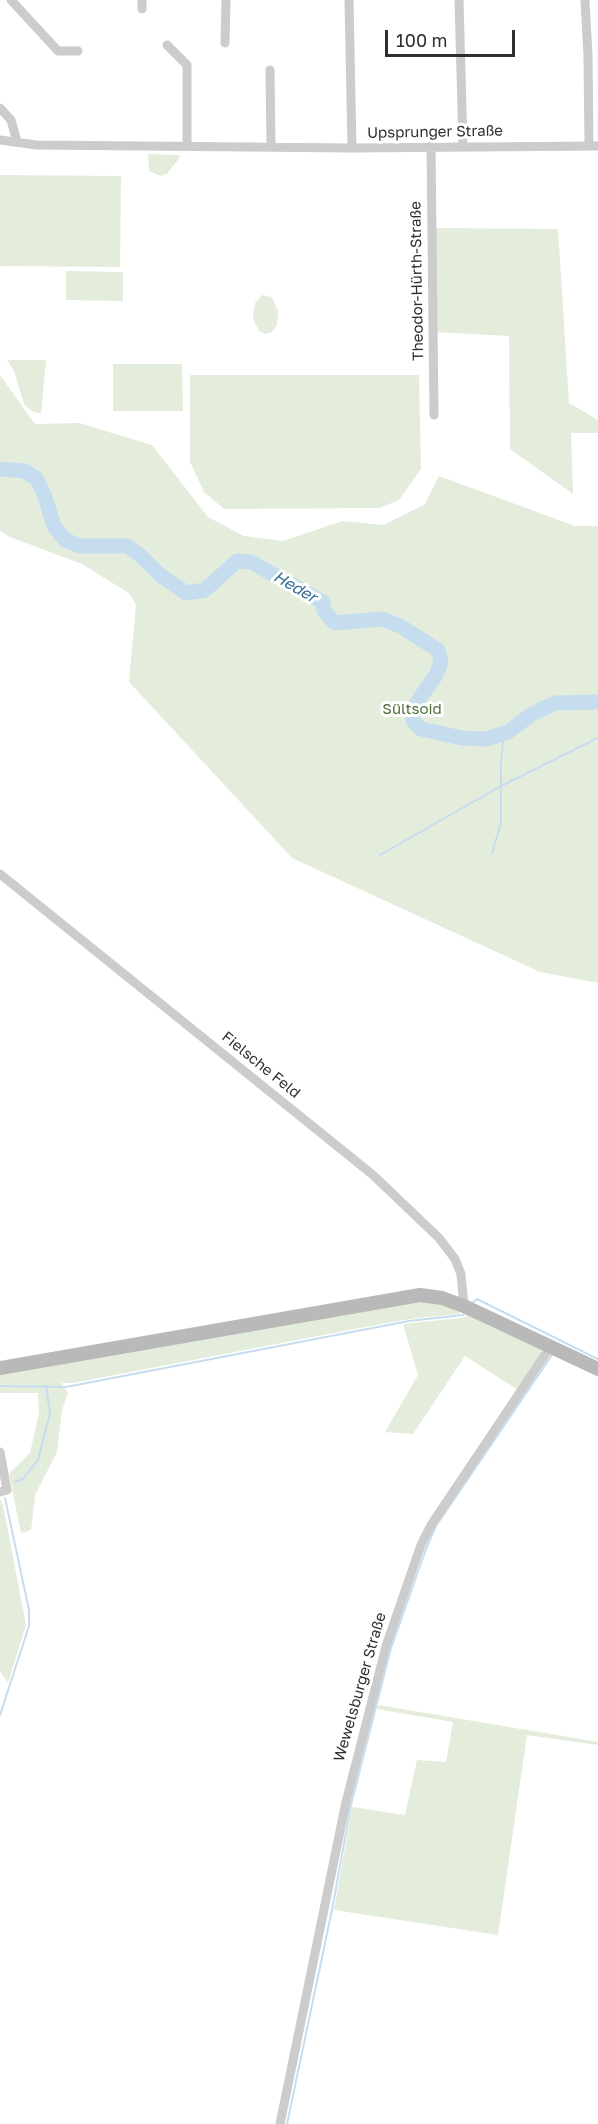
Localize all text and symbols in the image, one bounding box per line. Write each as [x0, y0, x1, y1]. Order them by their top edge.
scale bar [388, 18, 518, 56]
text: 100 m [396, 29, 447, 51]
street label: Upsprunger Straße [367, 122, 503, 142]
street label: Theodor-Hürth-Straße [407, 201, 427, 361]
water label: Heder [270, 567, 320, 607]
park label: Sültsoid [382, 700, 442, 718]
street label: Fielsche Feld [218, 1028, 304, 1102]
street label: Wewelsburger Straße [330, 1610, 390, 1764]

